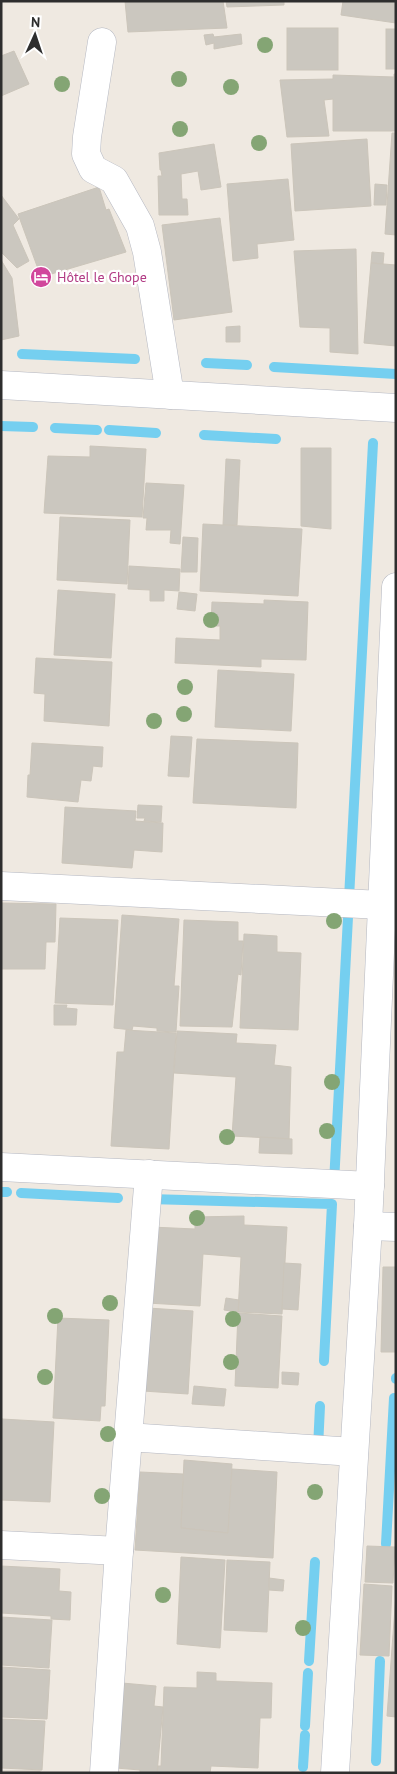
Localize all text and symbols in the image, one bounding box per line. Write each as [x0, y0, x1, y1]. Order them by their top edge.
north arrow [10, 10, 60, 60]
text: N [31, 13, 41, 31]
hotel icon: Hôtel le Ghope [29, 265, 53, 289]
place label: Hôtel le Ghope [57, 268, 147, 286]

